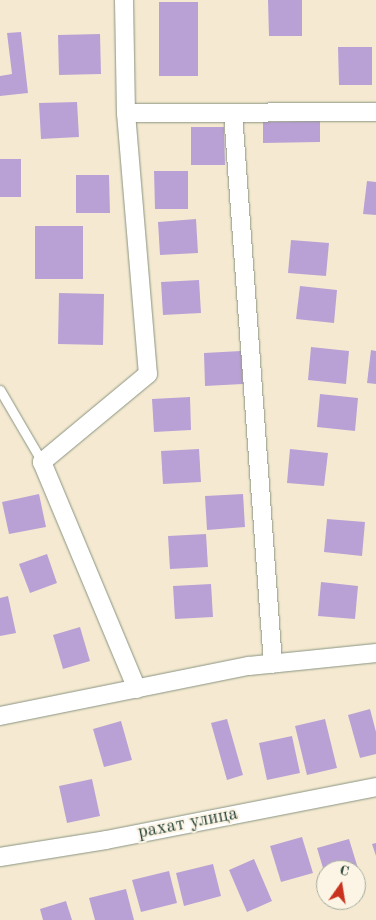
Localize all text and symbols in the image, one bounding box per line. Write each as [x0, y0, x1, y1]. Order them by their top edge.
street label: рахат улица [136, 803, 240, 845]
north arrow [316, 860, 366, 910]
text: С [338, 863, 350, 879]

